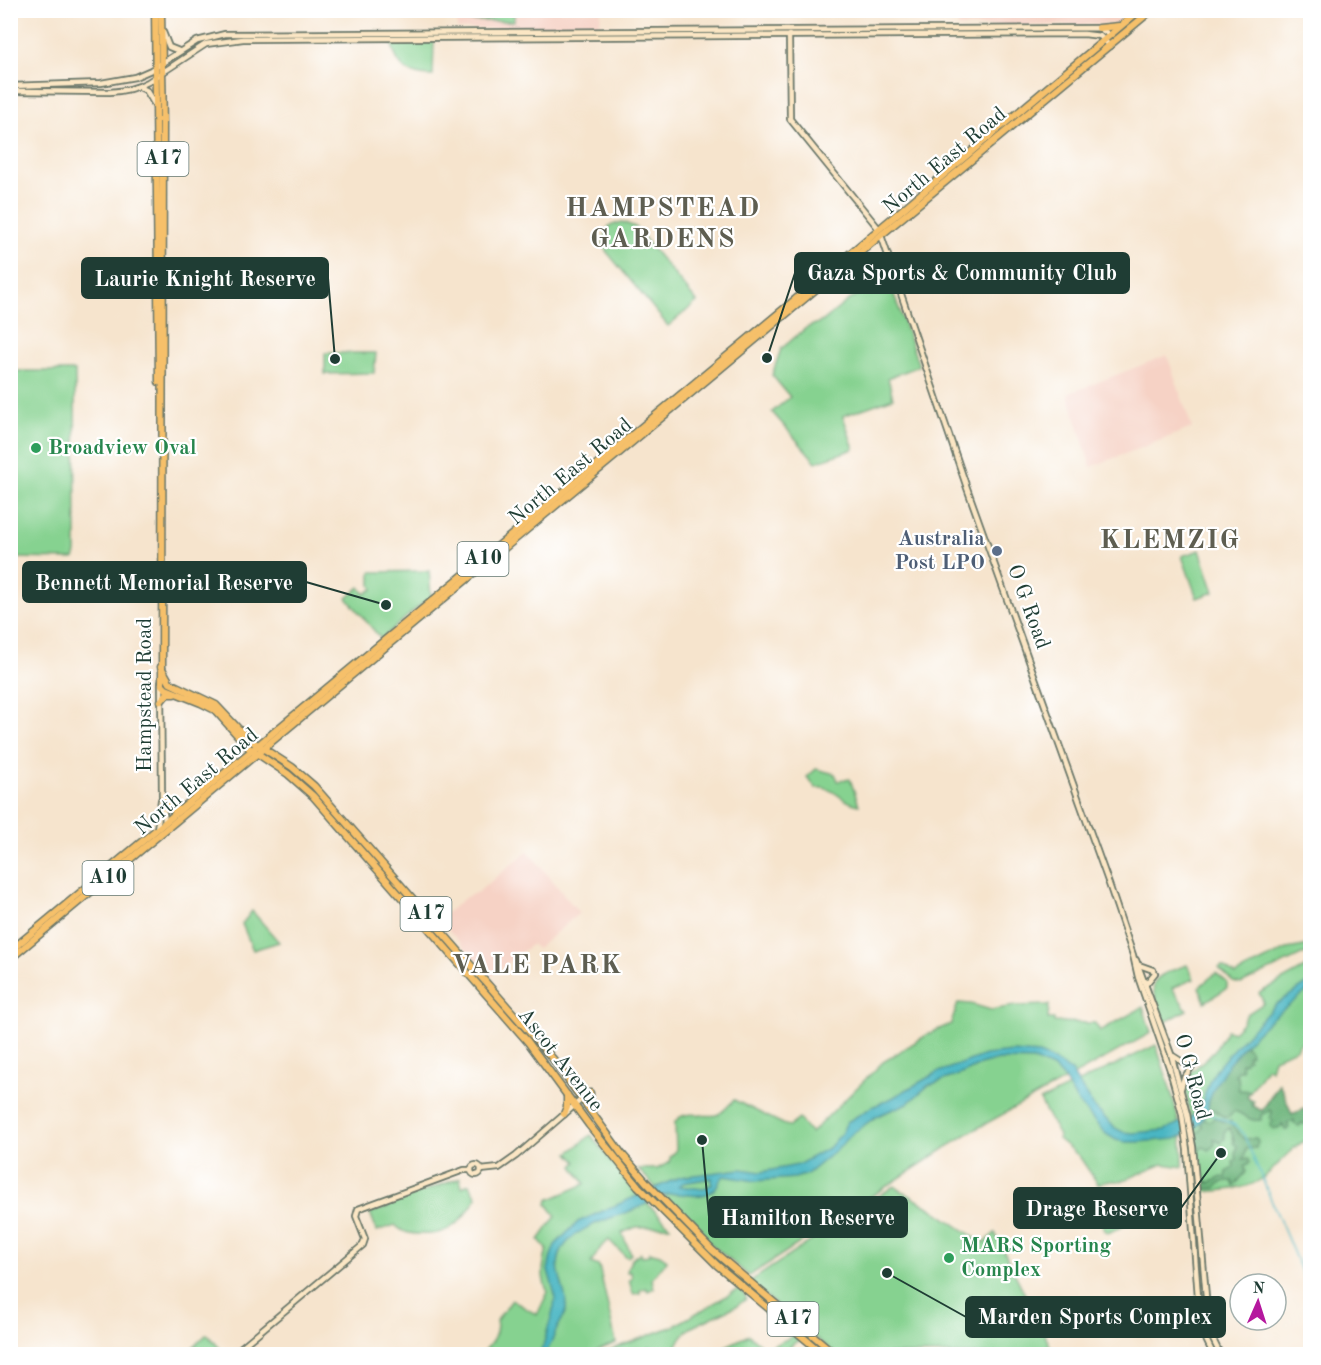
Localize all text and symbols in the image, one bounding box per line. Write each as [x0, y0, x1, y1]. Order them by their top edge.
street label: North East Road [879, 103, 1011, 218]
road number: A17 [138, 142, 188, 176]
district label: HAMPSTEAD GARDENS [565, 195, 761, 253]
callout: Gaza Sports & Community Club [795, 253, 1129, 293]
callout: Laurie Knight Reserve [82, 258, 328, 298]
text: Gaza Sports & Community Club [807, 263, 1117, 285]
text: Laurie Knight Reserve [94, 269, 316, 291]
street label: North East Road [505, 414, 637, 529]
place label: Broadview Oval [48, 438, 196, 459]
marker: Broadview Oval [29, 441, 43, 455]
district label: KLEMZIG [1100, 527, 1240, 554]
place label: Australia Post LPO [894, 529, 985, 574]
road number: A10 [458, 542, 508, 576]
marker: Australia Post LPO [990, 544, 1004, 558]
callout: Bennett Memorial Reserve [23, 562, 306, 602]
street label: O G Road [1003, 562, 1053, 652]
text: Bennett Memorial Reserve [35, 573, 293, 595]
street label: Hampstead Road [135, 618, 156, 772]
street label: North East Road [131, 724, 263, 839]
road number: A10 [82, 861, 134, 895]
road number: A17 [400, 897, 452, 931]
district label: VALE PARK [451, 952, 623, 979]
street label: Ascot Avenue [513, 1004, 607, 1116]
street label: O G Road [1170, 1032, 1214, 1122]
callout: Drage Reserve [1014, 1188, 1181, 1228]
callout: Hamilton Reserve [709, 1197, 907, 1237]
text: Drage Reserve [1025, 1199, 1169, 1221]
text: Hamilton Reserve [721, 1208, 895, 1230]
place label: MARS Sporting Complex [961, 1236, 1111, 1281]
marker: MARS Sporting Complex [942, 1251, 956, 1265]
north arrow [1228, 1272, 1288, 1332]
text: N [1252, 1281, 1266, 1297]
callout: Marden Sports Complex [966, 1297, 1225, 1337]
road number: A17 [768, 1302, 818, 1336]
text: Marden Sports Complex [978, 1307, 1212, 1329]

